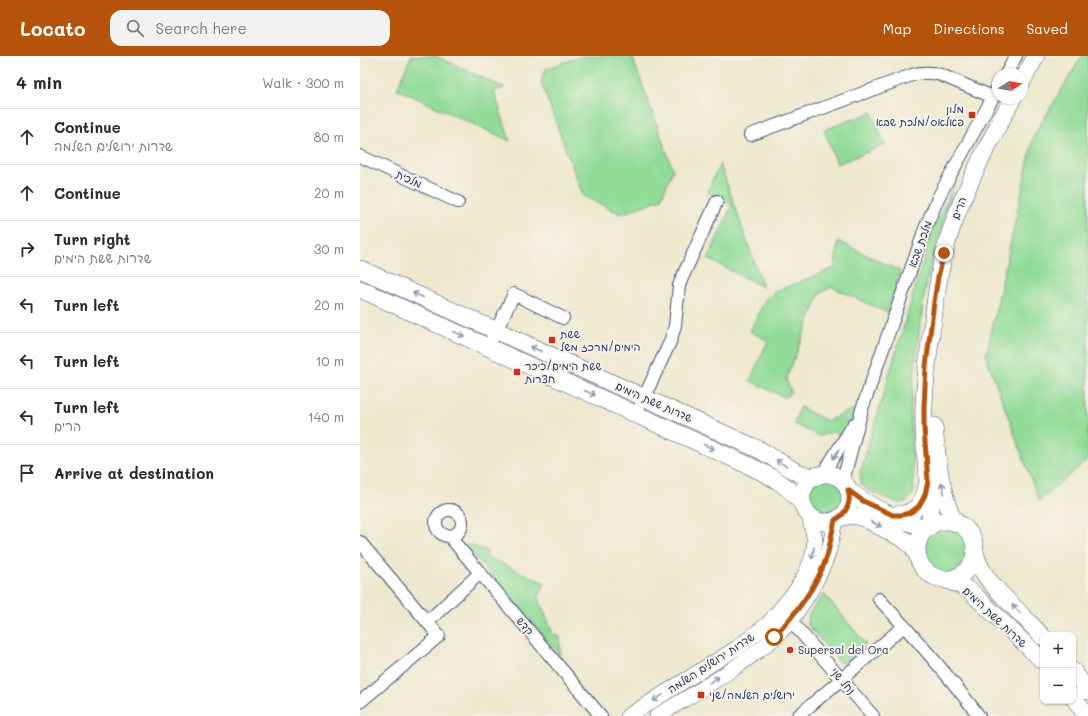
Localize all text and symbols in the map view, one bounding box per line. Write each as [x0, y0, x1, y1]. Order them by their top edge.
search box [110, 10, 390, 46]
text: Locato [20, 16, 86, 41]
icon: search [124, 17, 146, 39]
text: Search here [156, 18, 247, 38]
text: Map [883, 19, 911, 38]
text: Directions [933, 19, 1004, 38]
text: Saved [1026, 19, 1068, 38]
north arrow [992, 68, 1028, 104]
text: 4 min [16, 71, 62, 93]
text: Walk · 300 m [262, 74, 344, 91]
place label: מלון פאלאס/מלכת שבא [876, 101, 964, 129]
marker: מלון פאלאס/מלכת שבא [967, 110, 977, 120]
text: Continue [54, 117, 121, 137]
icon: ahead [16, 126, 38, 148]
text: 80 m [314, 128, 344, 145]
text: שדרות ירושלים השלמה [54, 137, 173, 154]
street label: מלכית [393, 166, 425, 191]
icon: ahead [16, 182, 38, 204]
text: Continue [54, 183, 121, 203]
text: 20 m [314, 184, 344, 201]
street label: הרים [947, 194, 970, 221]
street label: מלכת שבא [904, 218, 935, 269]
text: Turn right [54, 229, 131, 249]
icon: right [16, 238, 38, 260]
text: 30 m [314, 240, 344, 257]
route end [935, 244, 953, 262]
text: שדרות ששת הימים [54, 249, 152, 266]
one-way arrow [412, 291, 424, 298]
icon: left [16, 294, 38, 316]
text: Turn left [54, 295, 119, 315]
text: 20 m [314, 296, 344, 313]
place label: ששת הימים/מרכז משל [559, 326, 640, 354]
one-way arrow [453, 331, 465, 338]
marker: ששת הימים/מרכז משל [547, 335, 557, 345]
one-way arrow [531, 345, 543, 352]
icon: left [16, 350, 38, 372]
text: Turn left [54, 351, 119, 371]
text: 10 m [316, 352, 344, 369]
place label: ששת הימים/כיכר חצרות [524, 358, 603, 386]
marker: ששת הימים/כיכר חצרות [512, 367, 522, 377]
street label: שדרות ששת הימים [613, 378, 695, 425]
one-way arrow [584, 390, 596, 397]
text: Turn left [54, 397, 119, 417]
icon: left [16, 406, 38, 428]
text: 140 m [308, 408, 344, 425]
text: הרים [54, 417, 81, 434]
one-way arrow [702, 444, 714, 451]
one-way arrow [831, 448, 840, 459]
one-way arrow [775, 458, 787, 466]
icon: arrive [16, 462, 38, 484]
text: Arrive at destination [54, 463, 214, 483]
one-way arrow [939, 482, 947, 495]
one-way arrow [870, 521, 882, 528]
one-way arrow [809, 546, 817, 559]
street label: שדרות ששת הימים [960, 583, 1031, 650]
one-way arrow [1011, 604, 1021, 614]
street label: קדש [513, 613, 537, 638]
route start [765, 628, 783, 646]
street label: שדרות ירושלים השלמה [664, 629, 757, 696]
map controls [1040, 632, 1076, 704]
button: + [1040, 632, 1076, 668]
place label: Supersal del Ora [798, 642, 889, 657]
marker: Supersal del Ora [785, 645, 795, 655]
street label: נחל שני [828, 664, 859, 697]
button: − [1040, 668, 1076, 704]
one-way arrow [708, 676, 720, 684]
place label: ירושלים השלמה/שני [709, 687, 795, 702]
marker: ירושלים השלמה/שני [696, 690, 706, 700]
one-way arrow [653, 694, 664, 702]

